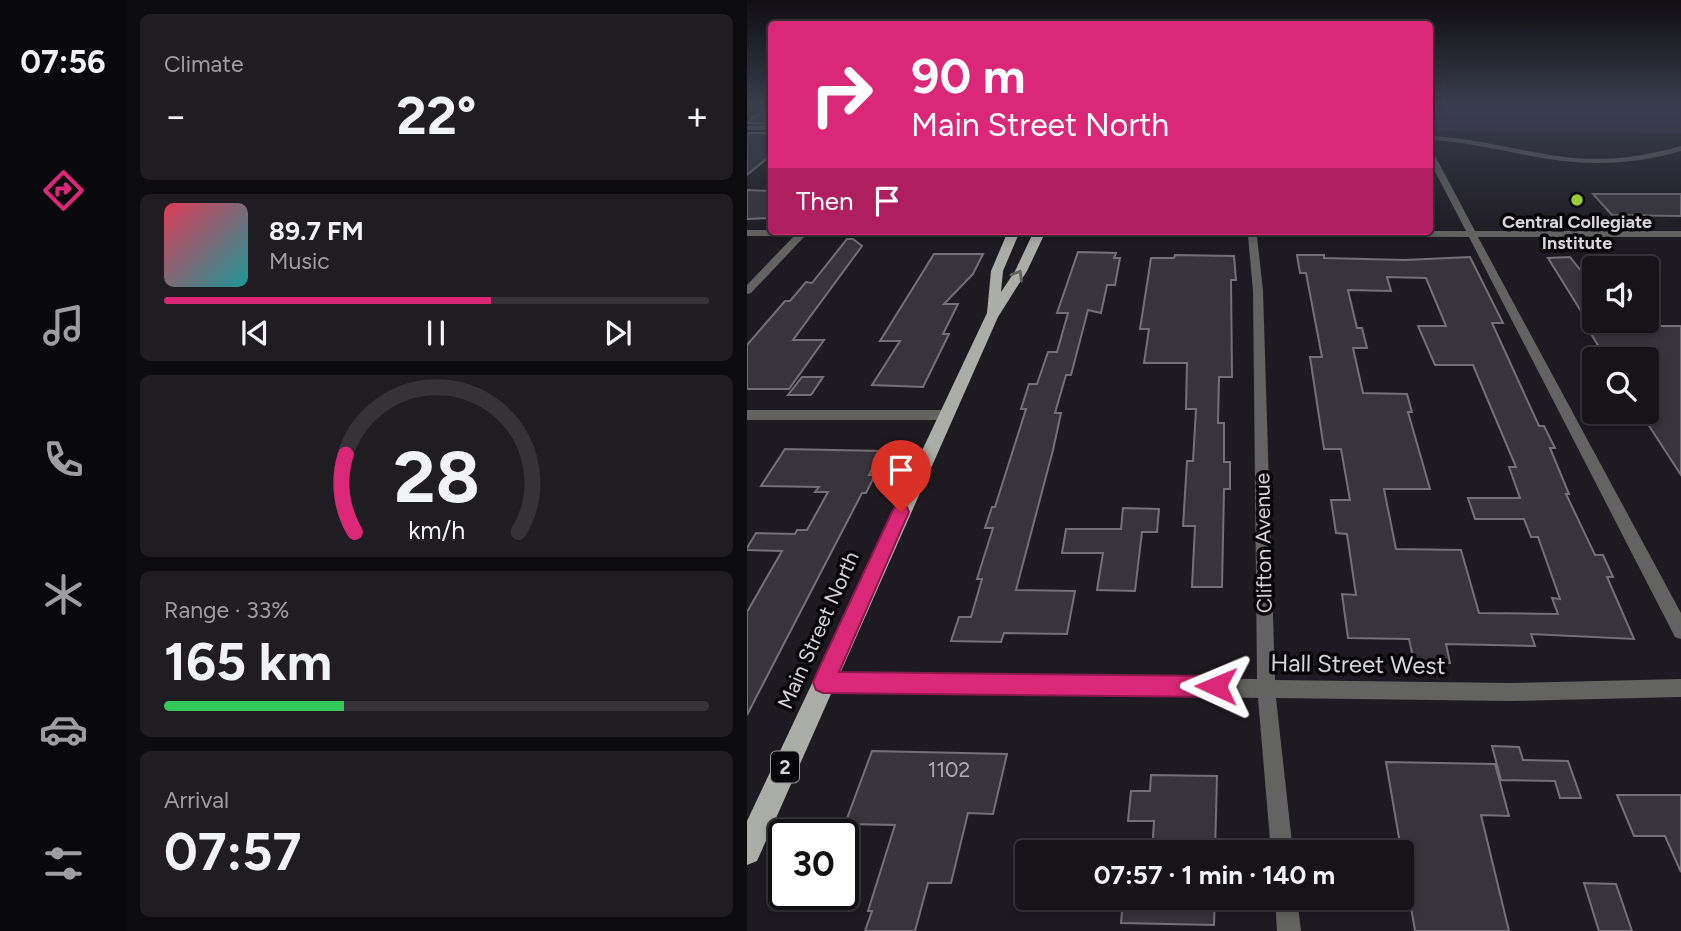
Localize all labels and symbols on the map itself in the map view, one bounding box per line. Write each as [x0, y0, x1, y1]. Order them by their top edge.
marker: Central Collegiate Institute [1569, 192, 1585, 208]
place label: Central Collegiate Institute [1502, 211, 1652, 254]
one-way arrow [1010, 270, 1023, 283]
pin [871, 440, 931, 512]
street label: Clifton Avenue [1249, 473, 1277, 613]
street label: Main Street North [772, 548, 864, 712]
street label: Hall Street West [1270, 648, 1446, 680]
position arrow [1179, 649, 1253, 723]
road number: 2 [771, 752, 799, 782]
house number: 1102 [928, 757, 970, 782]
speed limit sign: 30 [768, 819, 859, 910]

